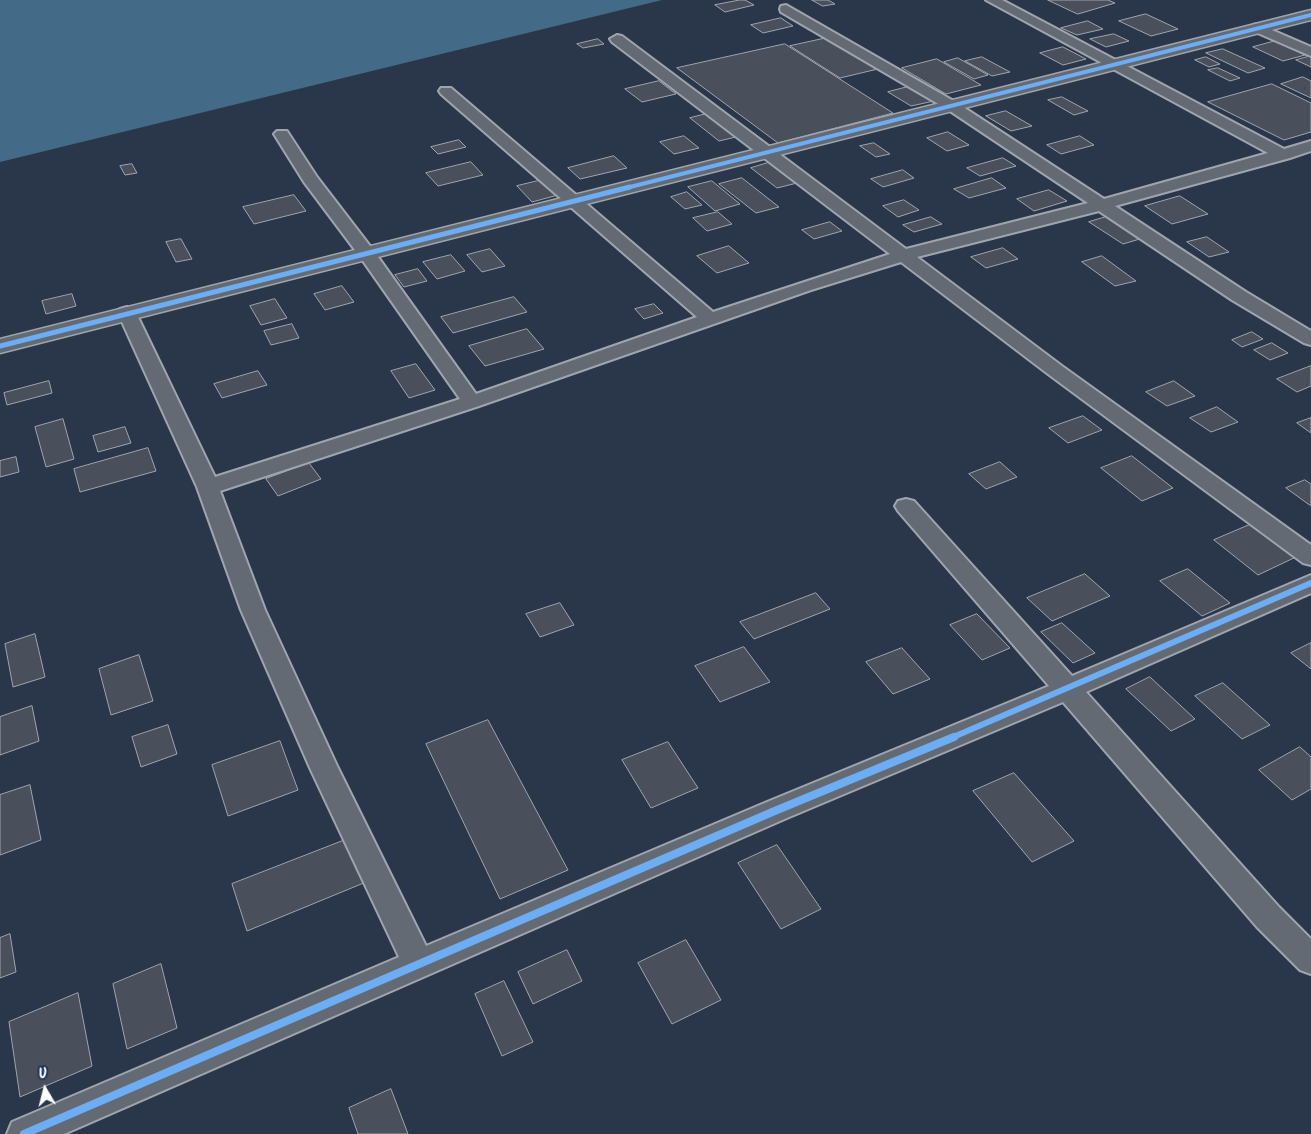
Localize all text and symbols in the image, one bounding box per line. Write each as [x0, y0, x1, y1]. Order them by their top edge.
text: U [37, 1063, 49, 1086]
north arrow [20, 1064, 70, 1114]

